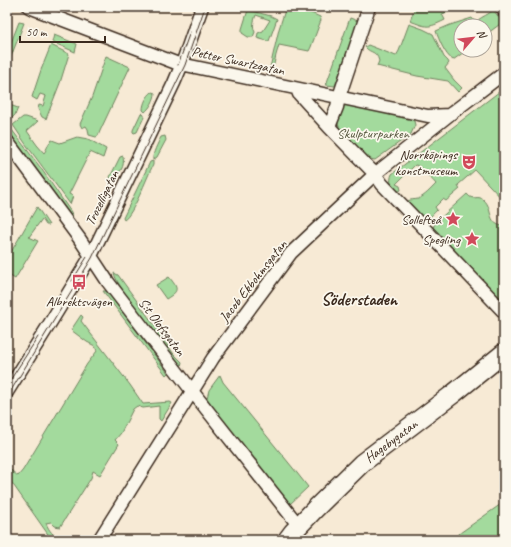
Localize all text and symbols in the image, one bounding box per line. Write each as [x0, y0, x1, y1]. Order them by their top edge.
scale bar [20, 18, 105, 44]
north arrow [453, 18, 493, 58]
text: 50 m [26, 24, 48, 40]
text: N [474, 27, 491, 42]
street label: Petter Swartzgatan [190, 43, 286, 79]
park label: Skulpturparken [337, 125, 410, 142]
place label: Norrköpings konstmuseum [395, 146, 458, 179]
theatre icon: Norrköpings konstmuseum [460, 153, 478, 171]
street label: Trozelligatan [81, 167, 123, 228]
place icon: Sollefteå [444, 210, 462, 228]
place label: Sollefteå [401, 211, 442, 228]
place icon: Spegling [463, 230, 481, 248]
place label: Spegling [422, 231, 461, 248]
street label: Jacob Ekbohmsgatan [215, 236, 291, 326]
bus stop icon: Albrektsvägen [70, 273, 88, 291]
district label: Söderstaden [321, 288, 399, 310]
place label: Albrektsvägen [46, 293, 113, 310]
street label: S:t Olofsgatan [135, 295, 190, 360]
street label: Hagebygatan [361, 415, 421, 466]

